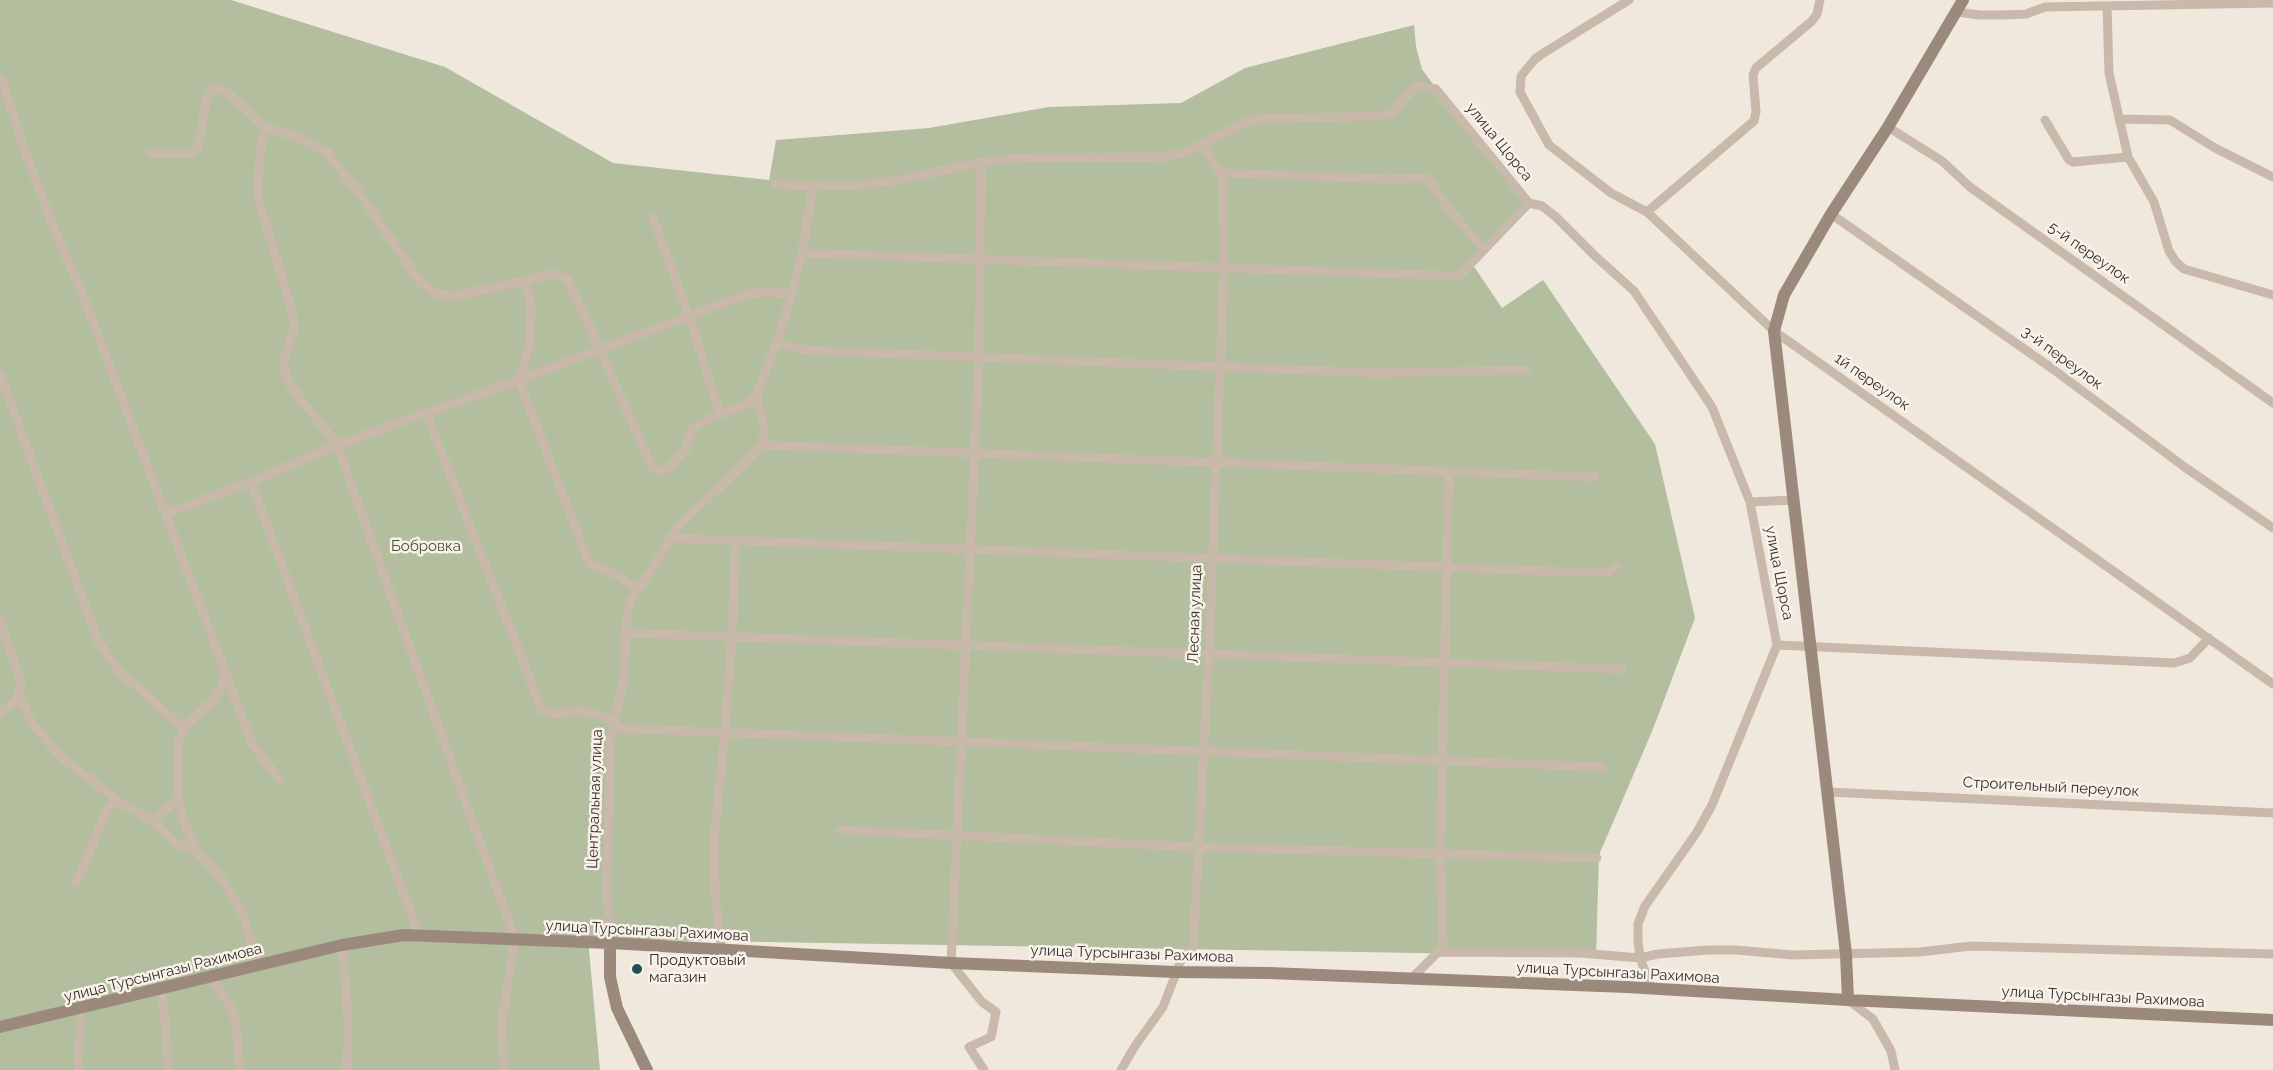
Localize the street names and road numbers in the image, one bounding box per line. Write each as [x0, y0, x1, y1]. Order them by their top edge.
street label: улица Щорса [1462, 99, 1536, 185]
street label: 5-й переулок [2045, 218, 2133, 288]
street label: 3-й переулок [2018, 323, 2106, 393]
street label: 1й переулок [1831, 349, 1913, 415]
street label: улица Щорса [1761, 524, 1797, 622]
street label: Лесная улица [1184, 564, 1206, 664]
street label: Центральная улица [584, 729, 606, 869]
street label: Строительный переулок [1962, 773, 2140, 801]
street label: улица Турсынгазы Рахимова [545, 917, 749, 945]
street label: улица Турсынгазы Рахимова [62, 940, 264, 1006]
street label: улица Турсынгазы Рахимова [1030, 941, 1234, 967]
street label: улица Турсынгазы Рахимова [1516, 959, 1720, 987]
street label: улица Турсынгазы Рахимова [2001, 983, 2205, 1011]

